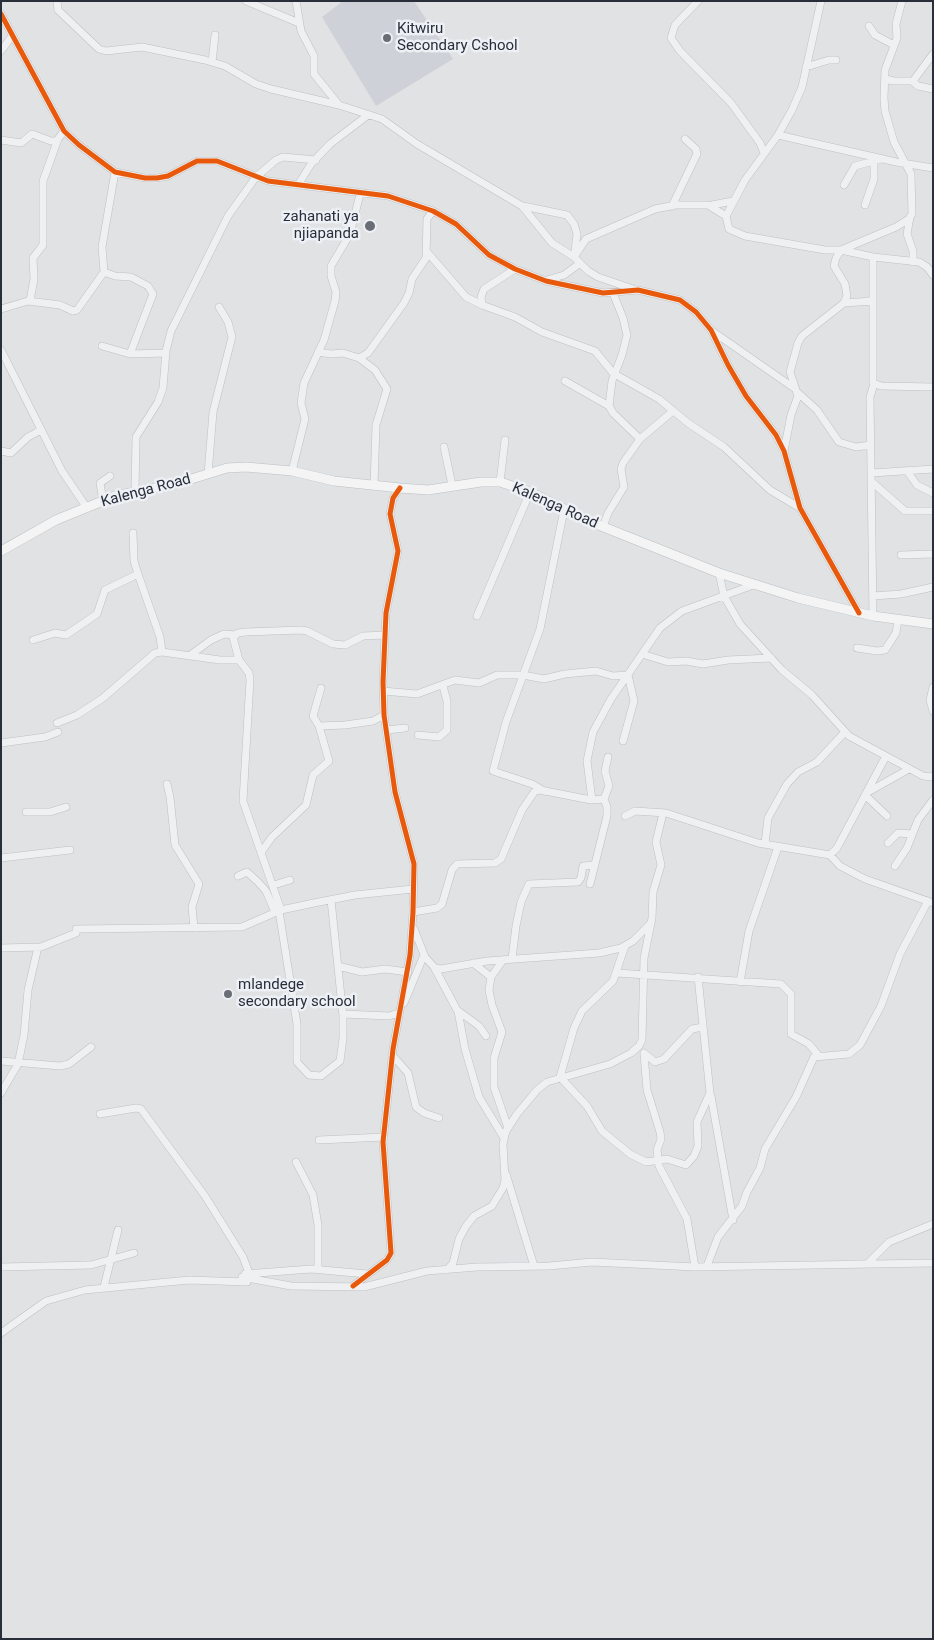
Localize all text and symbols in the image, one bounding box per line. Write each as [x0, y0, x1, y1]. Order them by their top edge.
place label: Kitwiru Secondary Cshool [397, 20, 518, 55]
marker: Kitwiru Secondary Cshool [381, 32, 393, 44]
place label: zahanati ya njiapanda [283, 208, 359, 243]
marker: zahanati ya njiapanda [363, 219, 377, 233]
street label: Kalenga Road [99, 470, 193, 512]
street label: Kalenga Road [509, 479, 601, 533]
place label: mlandege secondary school [238, 976, 356, 1011]
marker: mlandege secondary school [222, 988, 234, 1000]

